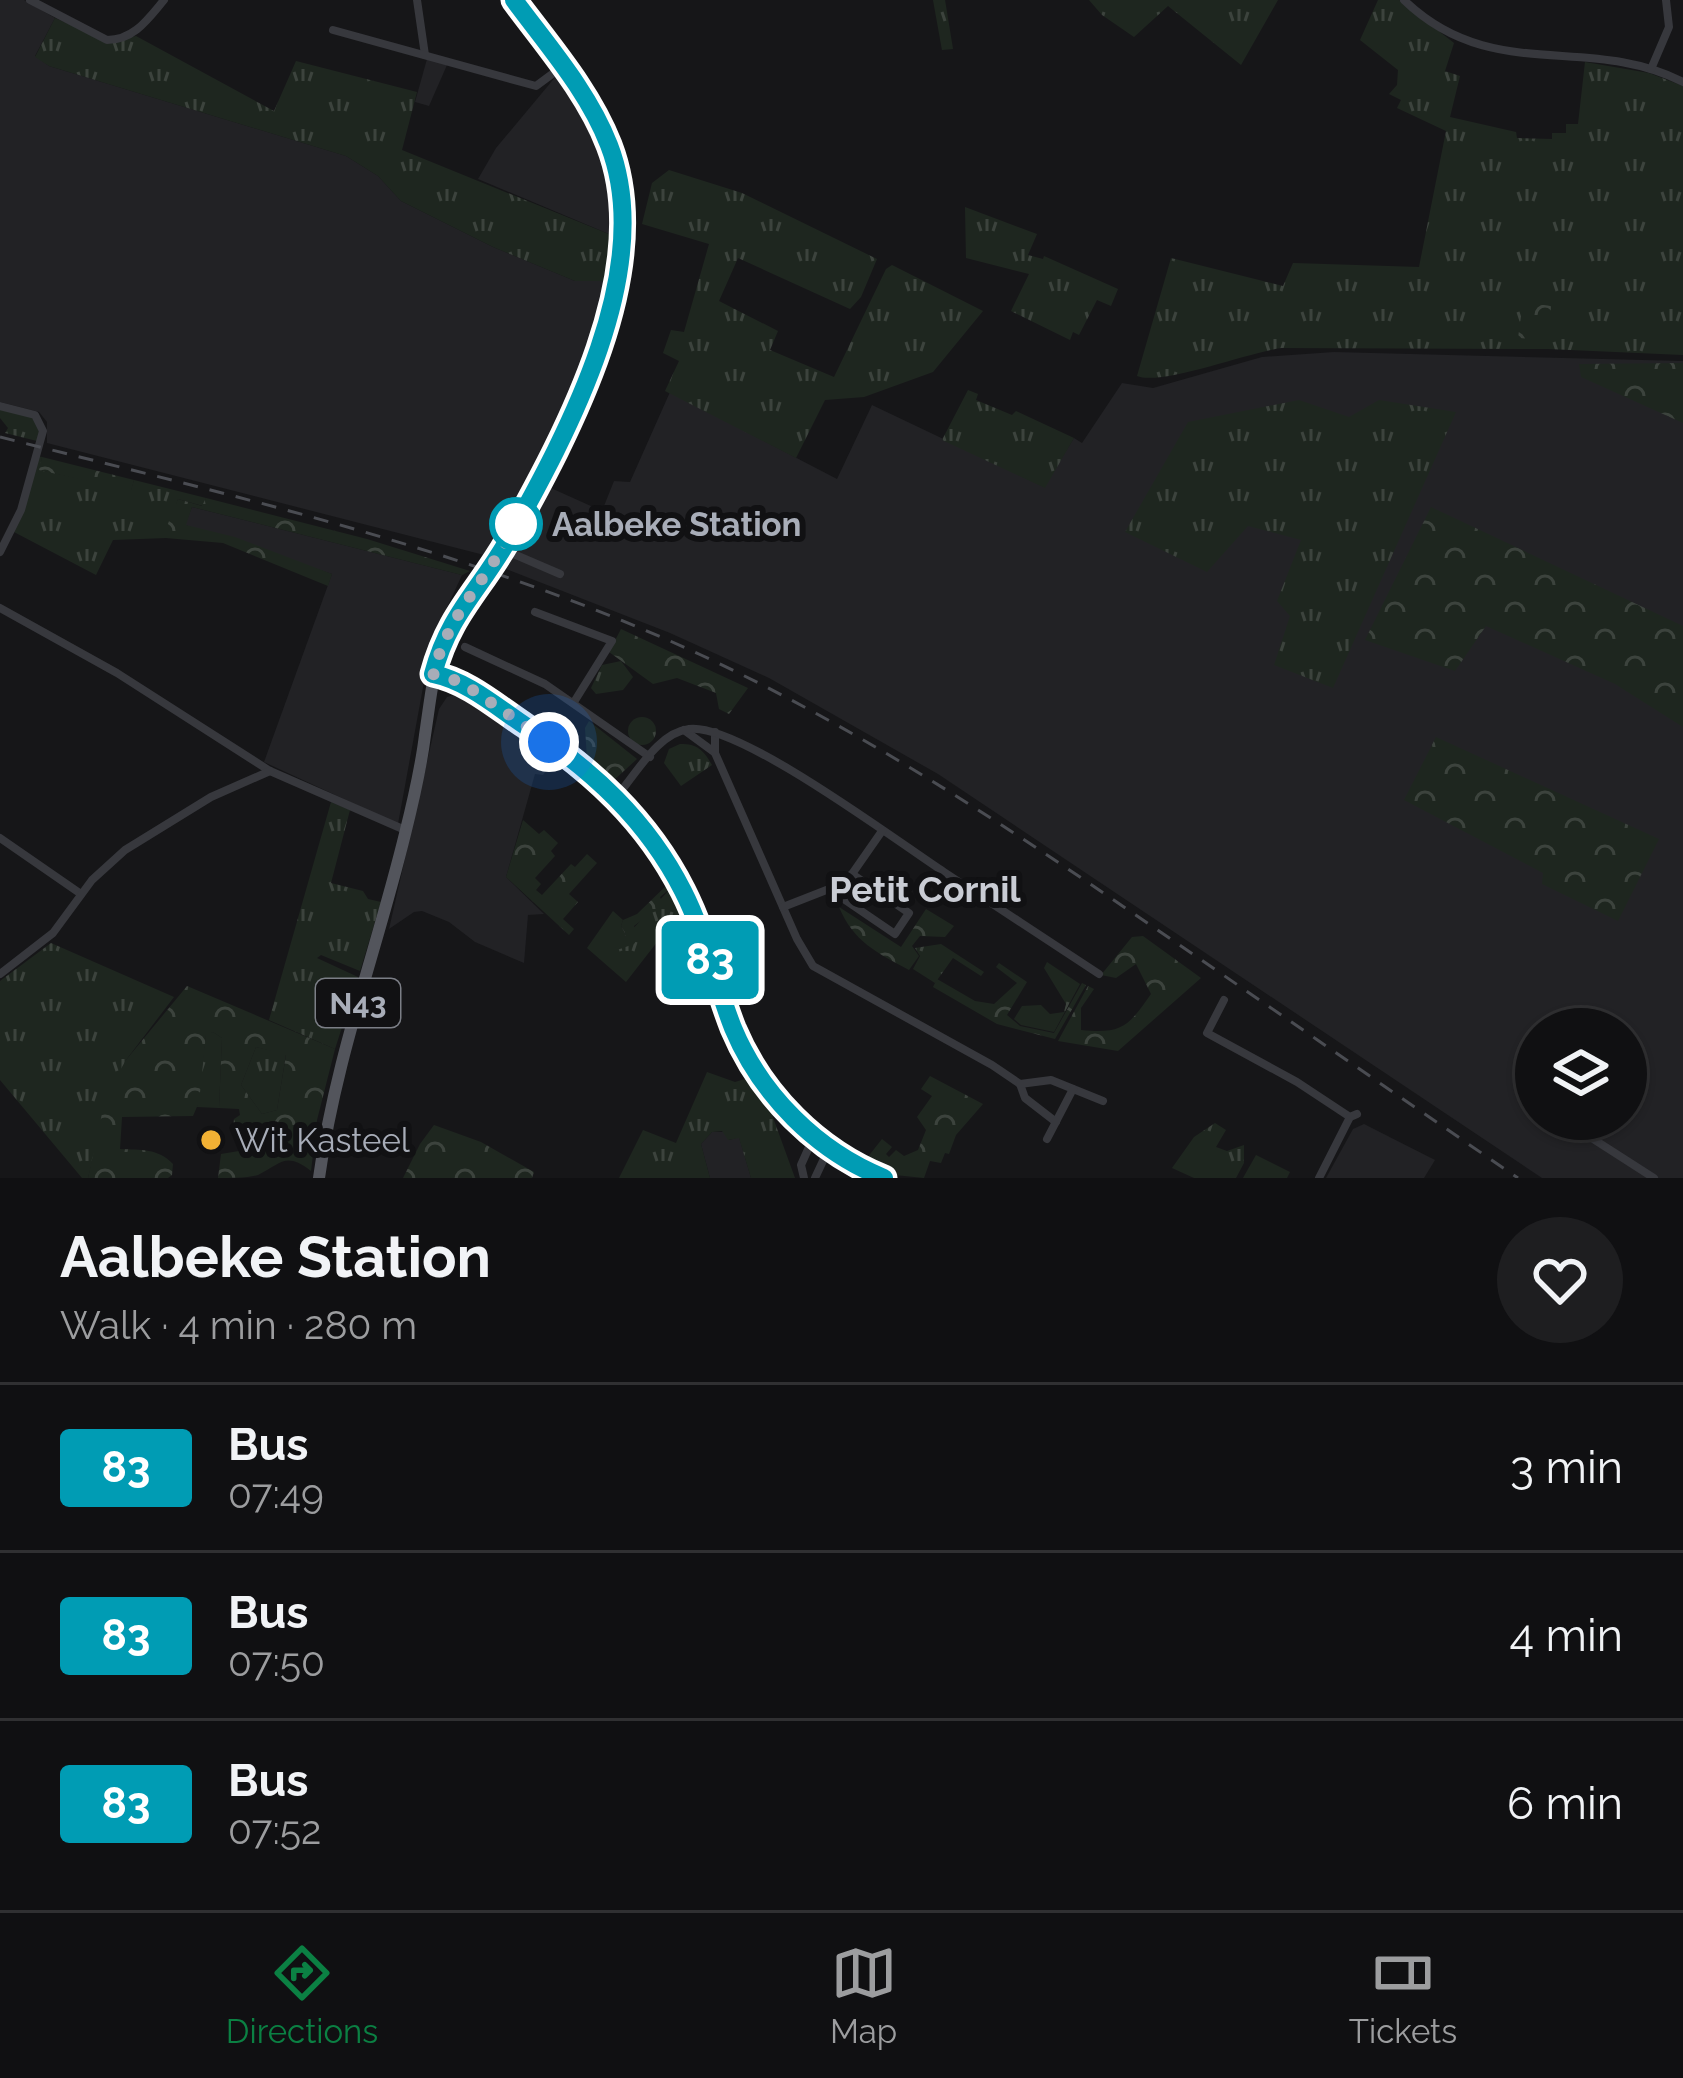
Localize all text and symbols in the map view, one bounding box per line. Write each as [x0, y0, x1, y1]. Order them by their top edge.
marker: Aalbeke Station [491, 499, 541, 549]
place label: Aalbeke Station [552, 505, 802, 544]
your location [519, 712, 579, 772]
district label: Petit Cornil [829, 868, 1021, 910]
line badge: 83 [656, 921, 764, 999]
text: 83 [686, 935, 734, 984]
road number: N43 [316, 979, 400, 1027]
map controls [1515, 1008, 1647, 1140]
button: layers [1515, 1008, 1647, 1140]
place label: Wit Kasteel [235, 1121, 411, 1160]
marker: Wit Kasteel [198, 1127, 224, 1153]
button: heart [1497, 1217, 1623, 1343]
text: Aalbeke Station [60, 1223, 491, 1290]
text: Walk · 4 min · 280 m [60, 1302, 417, 1348]
text: Bus [228, 1418, 309, 1471]
text: 3 min [1510, 1441, 1623, 1494]
text: 83 [102, 1443, 150, 1492]
text: 07:49 [228, 1471, 324, 1517]
text: Bus [228, 1586, 309, 1639]
text: 4 min [1510, 1609, 1623, 1662]
text: 83 [102, 1611, 150, 1660]
text: 07:50 [228, 1639, 325, 1685]
text: Bus [228, 1754, 309, 1807]
text: 6 min [1507, 1777, 1623, 1830]
text: 83 [102, 1779, 150, 1828]
text: 07:52 [228, 1807, 321, 1853]
tab: Directions [226, 1940, 378, 2051]
tab: Map [830, 1940, 897, 2051]
tab: Tickets [1349, 1940, 1457, 2051]

